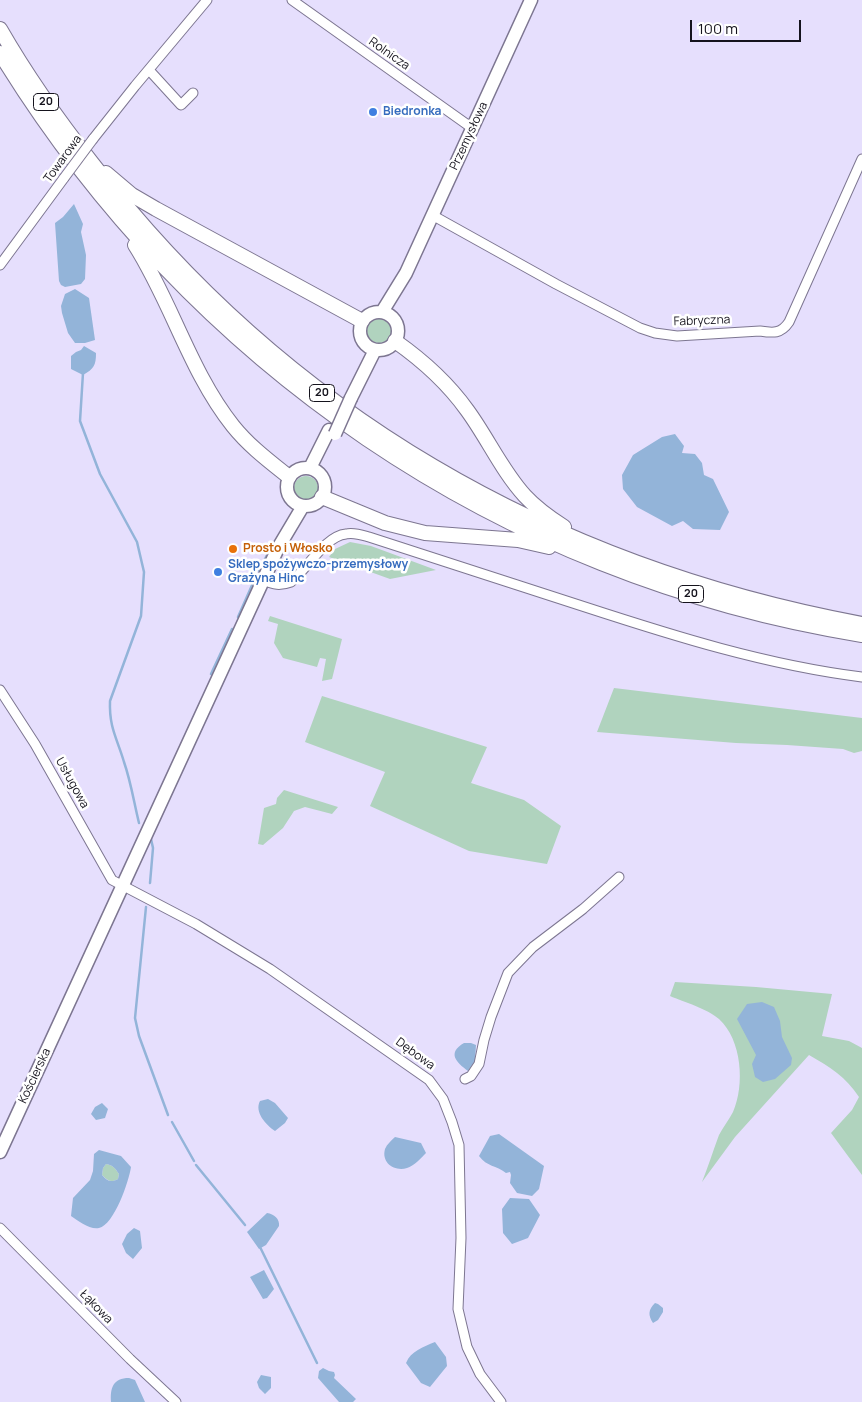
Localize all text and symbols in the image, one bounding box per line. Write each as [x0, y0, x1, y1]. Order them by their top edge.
scale bar [692, 10, 803, 42]
text: 100 m [698, 18, 738, 39]
street label: Rolnicza [366, 35, 412, 73]
road number: 20 [34, 94, 58, 110]
street label: Przemysłowa [447, 100, 491, 172]
place label: Biedronka [383, 105, 442, 119]
marker: Biedronka [367, 106, 379, 118]
street label: Towarowa [41, 132, 85, 186]
street label: Fabryczna [673, 313, 731, 329]
road number: 20 [310, 384, 334, 402]
place label: Prosto i Włosko [243, 542, 333, 556]
marker: Prosto i Włosko [227, 543, 239, 555]
place label: Sklep spożywczo-przemysłowy Grażyna Hinc [228, 558, 408, 586]
marker: Sklep spożywczo-przemysłowy Grażyna Hinc [212, 566, 224, 578]
road number: 20 [678, 586, 704, 602]
street label: Usługowa [52, 755, 92, 811]
street label: Dębowa [393, 1035, 437, 1073]
street label: Kościerska [16, 1046, 54, 1106]
street label: Łąkowa [77, 1287, 115, 1327]

